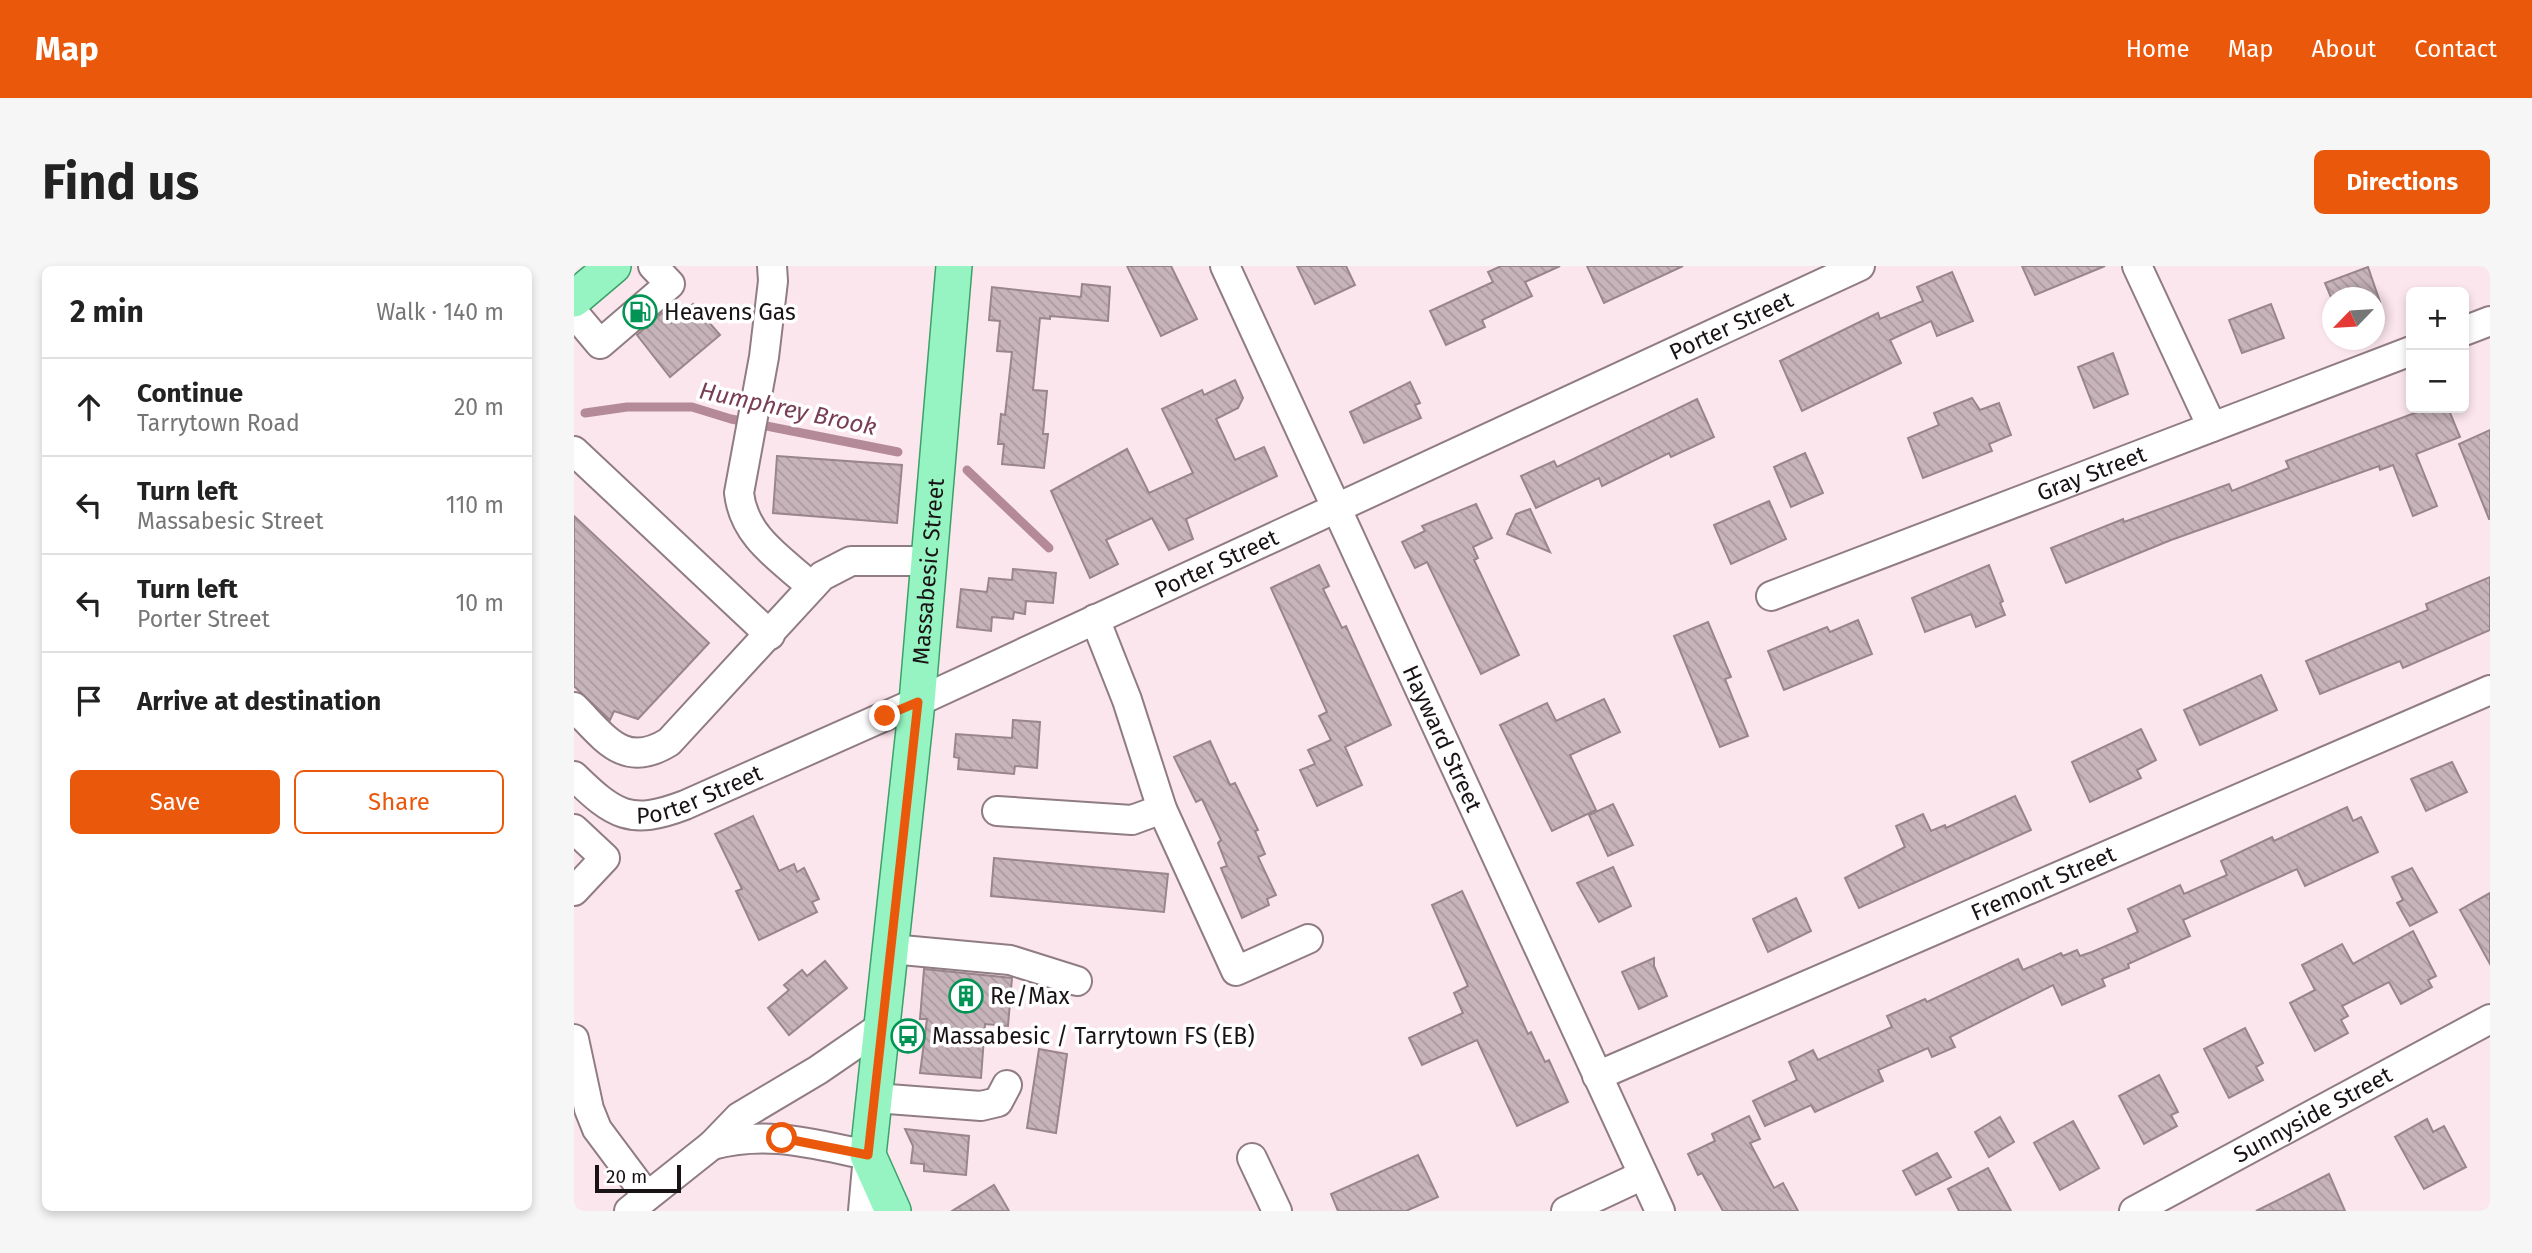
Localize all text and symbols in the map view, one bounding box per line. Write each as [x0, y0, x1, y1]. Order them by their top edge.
text: Map [35, 29, 99, 69]
text: Home [2126, 35, 2190, 63]
text: Map [2228, 35, 2274, 63]
text: About [2312, 35, 2376, 63]
text: Contact [2414, 35, 2497, 63]
button: Directions [2314, 150, 2490, 214]
text: Find us [42, 153, 199, 212]
street label: Porter Street [1665, 285, 1798, 366]
north arrow [2322, 287, 2385, 350]
map controls [2406, 287, 2469, 413]
button: + [2406, 287, 2469, 350]
fuel station icon: Heavens Gas [621, 293, 659, 331]
text: 2 min [70, 294, 144, 330]
text: Walk · 140 m [376, 298, 504, 326]
place label: Heavens Gas [664, 298, 796, 326]
button: − [2406, 350, 2469, 413]
water label: Humphrey Brook [697, 377, 879, 441]
text: Continue [137, 378, 243, 409]
icon: ahead [70, 388, 108, 426]
text: 20 m [454, 393, 504, 421]
text: Tarrytown Road [137, 409, 300, 437]
street label: Gray Street [2033, 440, 2151, 507]
text: Turn left [137, 476, 238, 507]
street label: Massabesic Street [906, 477, 950, 666]
icon: left [70, 486, 108, 524]
text: 110 m [446, 491, 504, 519]
text: Massabesic Street [137, 507, 324, 535]
street label: Porter Street [1150, 523, 1283, 604]
text: Turn left [137, 574, 238, 605]
icon: left [70, 584, 108, 622]
text: 10 m [455, 589, 504, 617]
text: Porter Street [137, 605, 270, 633]
street label: Hayward Street [1397, 661, 1489, 817]
icon: arrive [70, 682, 108, 720]
text: Arrive at destination [137, 686, 381, 717]
route end [869, 700, 900, 731]
street label: Porter Street [636, 758, 767, 830]
button: Save [70, 770, 280, 834]
button: Share [294, 770, 504, 834]
street label: Fremont Street [1967, 839, 2120, 927]
building icon: Re/Max [947, 977, 985, 1015]
place label: Re/Max [990, 982, 1070, 1010]
bus stop icon: Massabesic / Tarrytown FS (EB) [889, 1017, 927, 1055]
place label: Massabesic / Tarrytown FS (EB) [932, 1022, 1255, 1050]
street label: Sunnyside Street [2229, 1060, 2397, 1169]
route start [766, 1122, 797, 1153]
scale bar [595, 1162, 681, 1194]
text: 20 m [606, 1165, 647, 1188]

